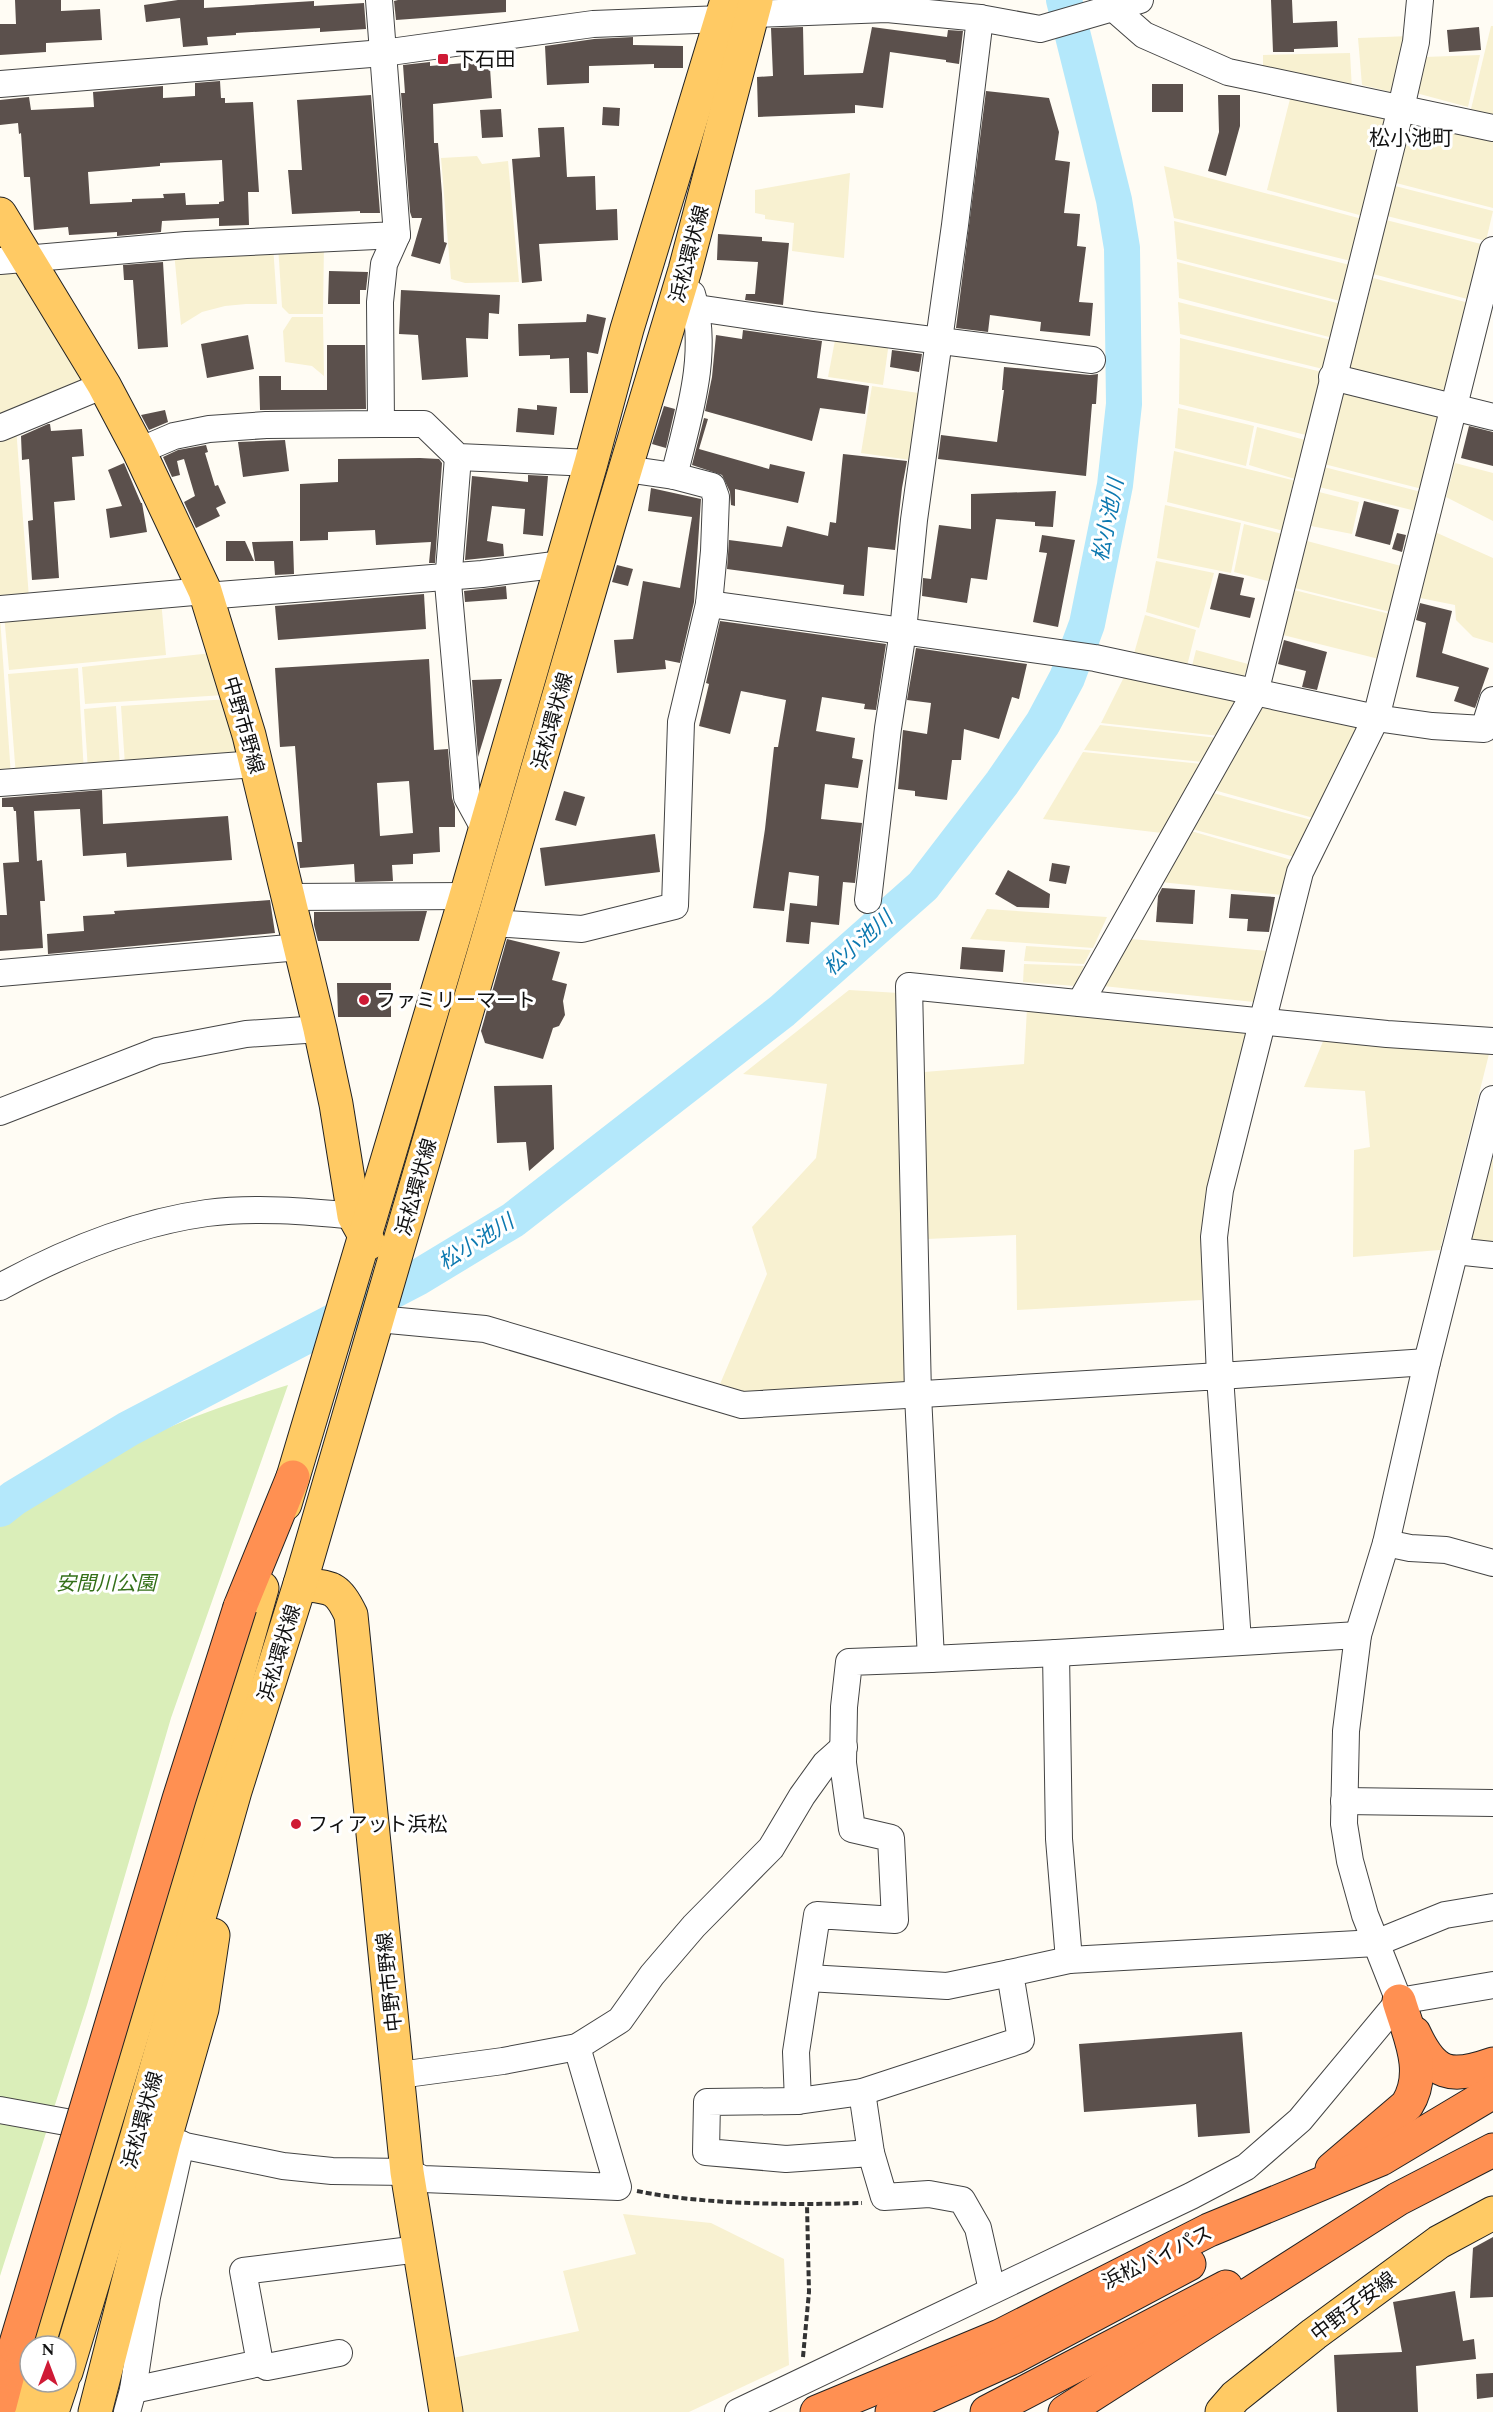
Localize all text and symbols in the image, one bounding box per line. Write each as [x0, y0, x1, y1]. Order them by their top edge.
place label: 下石田 [455, 45, 515, 75]
marker: 下石田 [436, 52, 450, 66]
district label: 松小池町 [1369, 123, 1453, 155]
street label: 浜松環状線 [663, 202, 717, 306]
water label: 松小池川 [1085, 474, 1133, 564]
street label: 浜松環状線 [525, 669, 581, 773]
street label: 中野市野線 [215, 673, 271, 777]
water label: 松小池川 [817, 902, 902, 984]
place label: ファミリーマート [376, 986, 536, 1016]
marker: ファミリーマート [357, 993, 371, 1007]
street label: 浜松環状線 [389, 1135, 445, 1239]
water label: 松小池川 [432, 1206, 522, 1279]
park label: 安間川公園 [56, 1569, 159, 1599]
street label: 浜松環状線 [251, 1601, 309, 1705]
place label: フィアット浜松 [308, 1810, 448, 1840]
marker: フィアット浜松 [289, 1817, 303, 1831]
street label: 中野市野線 [370, 1931, 410, 2033]
street label: 浜松環状線 [115, 2068, 171, 2172]
street label: 浜松バイパス [1097, 2218, 1218, 2298]
street label: 中野子安線 [1305, 2265, 1403, 2349]
north arrow [18, 2334, 78, 2394]
text: N [41, 2338, 55, 2362]

